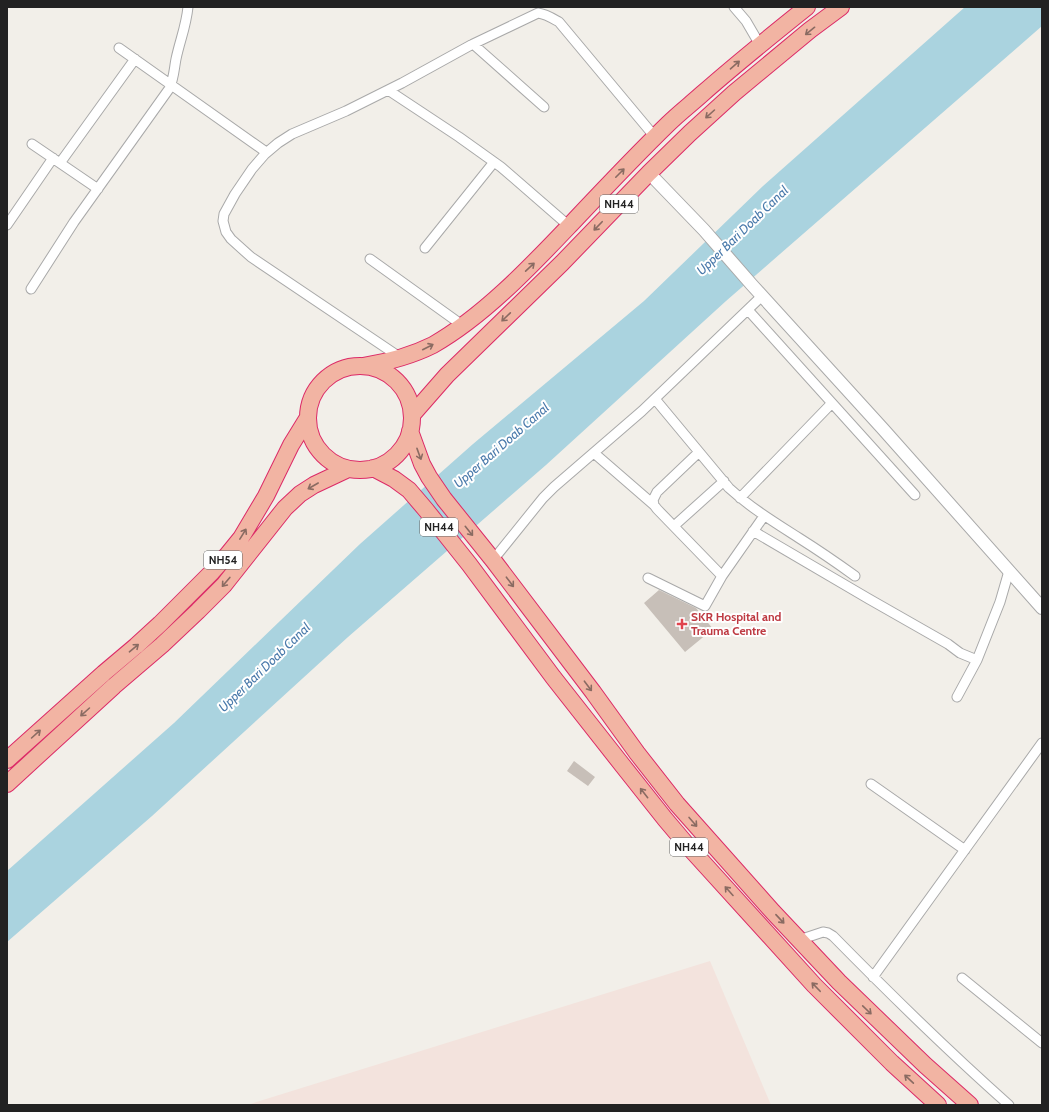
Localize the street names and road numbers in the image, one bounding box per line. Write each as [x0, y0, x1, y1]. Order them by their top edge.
road number: NH44 [600, 195, 638, 213]
road number: NH44 [420, 518, 458, 536]
road number: NH54 [204, 551, 242, 569]
road number: NH44 [670, 838, 708, 856]

